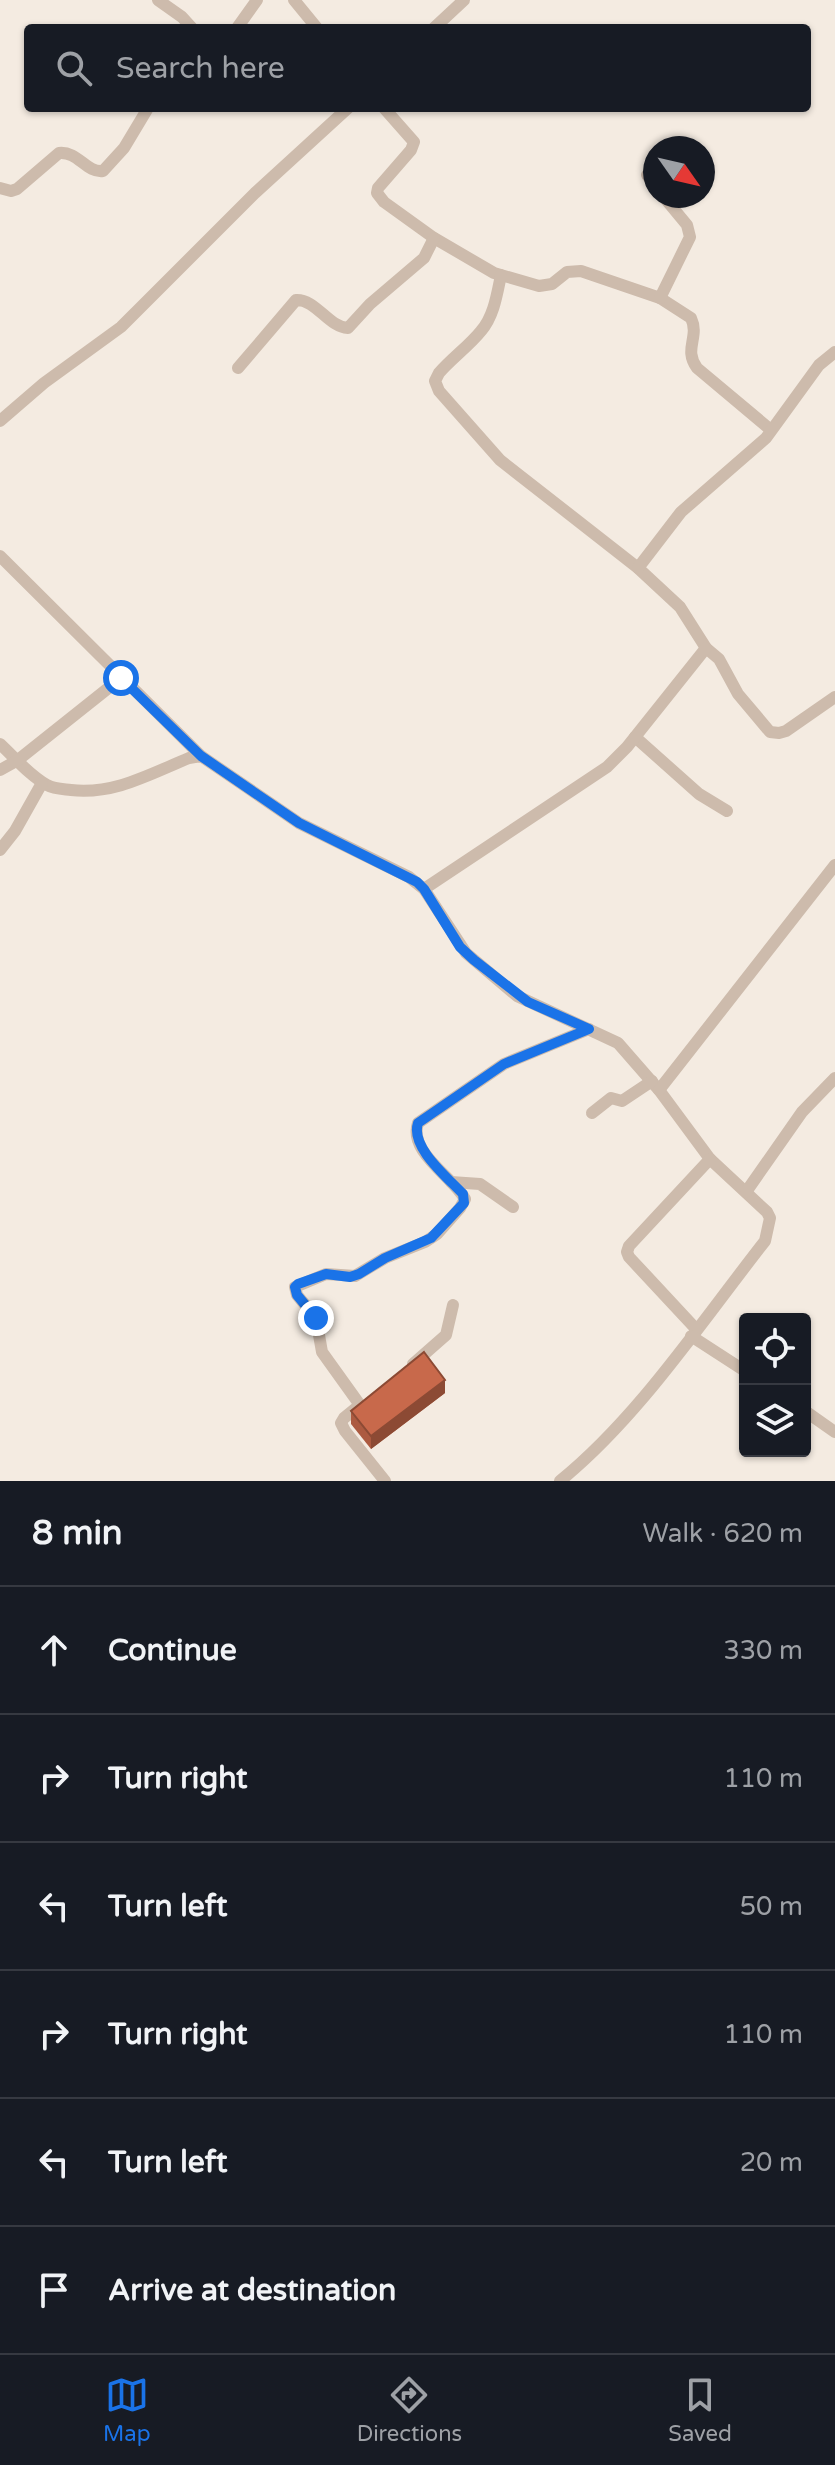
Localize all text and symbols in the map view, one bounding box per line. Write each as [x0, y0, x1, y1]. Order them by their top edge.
search box [24, 24, 811, 112]
icon: search [52, 46, 96, 90]
text: Search here [116, 50, 285, 87]
north arrow [643, 136, 715, 208]
route start [103, 660, 139, 696]
route end [298, 1300, 334, 1336]
map controls [739, 1313, 811, 1457]
button: locate [739, 1313, 811, 1385]
button: layers [739, 1385, 811, 1457]
text: 8 min [32, 1513, 123, 1554]
text: Walk · 620 m [643, 1518, 803, 1549]
icon: ahead [32, 1628, 76, 1672]
text: Continue [108, 1632, 237, 1669]
text: 330 m [723, 1635, 803, 1666]
icon: right [32, 1756, 76, 1800]
text: Turn right [108, 1760, 248, 1797]
text: 110 m [723, 1763, 803, 1794]
icon: left [32, 1884, 76, 1928]
text: Turn left [108, 1888, 227, 1925]
text: 50 m [740, 1891, 803, 1922]
icon: right [32, 2012, 76, 2056]
text: Turn right [108, 2016, 248, 2053]
text: 110 m [723, 2019, 803, 2050]
icon: left [32, 2140, 76, 2184]
text: Turn left [108, 2144, 227, 2181]
text: 20 m [740, 2147, 803, 2178]
icon: arrive [32, 2268, 76, 2312]
text: Arrive at destination [108, 2272, 396, 2309]
tab: Map [103, 2373, 151, 2447]
tab: Directions [357, 2373, 462, 2447]
tab: Saved [668, 2373, 732, 2447]

